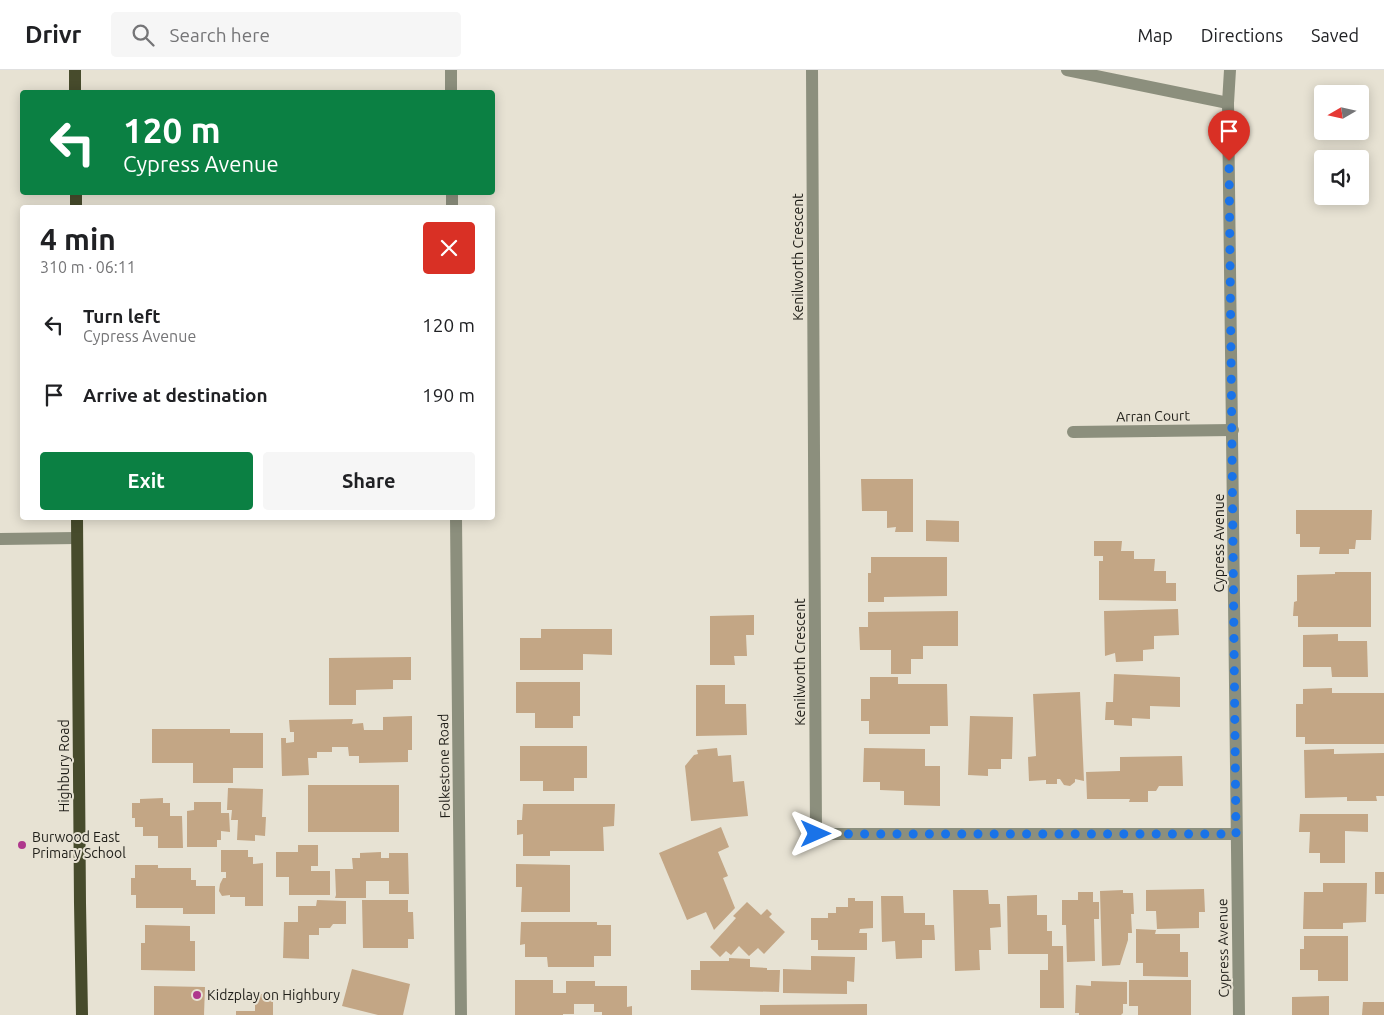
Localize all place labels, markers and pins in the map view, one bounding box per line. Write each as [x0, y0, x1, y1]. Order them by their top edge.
pin [1208, 110, 1250, 161]
place label: Burwood East Primary School [32, 829, 126, 861]
marker: Burwood East Primary School [16, 839, 28, 851]
place label: Kidzplay on Highbury [207, 987, 340, 1003]
marker: Kidzplay on Highbury [191, 989, 203, 1001]

